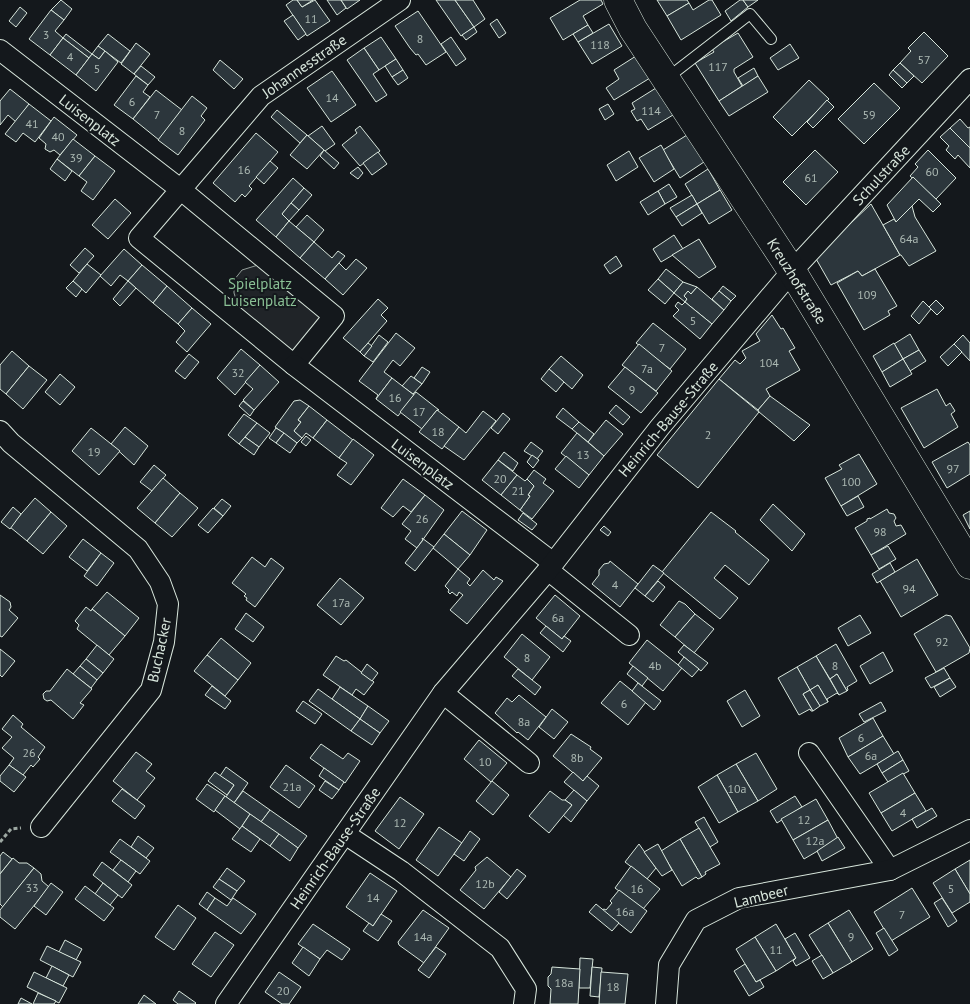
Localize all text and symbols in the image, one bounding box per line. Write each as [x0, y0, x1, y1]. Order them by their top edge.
house number: 11 [304, 11, 318, 26]
house number: 3 [43, 27, 49, 42]
street label: Johannesstraße [257, 30, 350, 103]
house number: 8 [417, 31, 423, 46]
house number: 118 [590, 37, 610, 52]
house number: 4 [67, 49, 74, 64]
house number: 57 [917, 52, 931, 67]
house number: 117 [708, 59, 728, 74]
house number: 5 [94, 61, 100, 76]
street label: Luisenplatz [55, 90, 125, 150]
house number: 14 [325, 90, 339, 105]
house number: 6 [129, 94, 135, 109]
house number: 114 [641, 103, 661, 118]
house number: 7 [154, 107, 160, 122]
house number: 59 [862, 107, 876, 122]
house number: 41 [25, 116, 39, 131]
house number: 8 [179, 123, 185, 138]
house number: 40 [51, 129, 65, 144]
street label: Schulstraße [848, 141, 914, 209]
house number: 39 [69, 150, 83, 165]
house number: 16 [237, 162, 251, 177]
house number: 60 [925, 164, 939, 179]
house number: 61 [804, 170, 818, 185]
house number: 64a [899, 231, 919, 246]
street label: Kreuzhofstraße [763, 235, 831, 327]
park label: Spielplatz Luisenplatz [223, 274, 297, 310]
house number: 109 [857, 287, 877, 302]
house number: 5 [690, 313, 696, 328]
house number: 7 [659, 340, 665, 355]
house number: 104 [759, 355, 779, 370]
street label: Heinrich-Bause-Straße [614, 357, 722, 481]
house number: 7a [641, 361, 653, 376]
house number: 32 [231, 365, 245, 380]
house number: 9 [629, 382, 635, 397]
house number: 16 [388, 390, 402, 405]
house number: 17 [412, 404, 426, 419]
house number: 18 [431, 424, 445, 439]
house number: 2 [705, 427, 711, 442]
street label: Luisenplatz [388, 434, 458, 494]
house number: 19 [87, 444, 101, 459]
house number: 13 [576, 447, 590, 462]
house number: 97 [946, 461, 960, 476]
house number: 20 [493, 471, 507, 486]
house number: 100 [841, 474, 861, 489]
house number: 21 [511, 483, 525, 498]
house number: 26 [415, 511, 429, 526]
house number: 98 [873, 524, 887, 539]
house number: 4 [612, 577, 619, 592]
house number: 94 [902, 581, 916, 596]
house number: 17a [332, 595, 350, 610]
house number: 6a [552, 610, 564, 625]
street label: Buchacker [143, 616, 175, 684]
house number: 92 [935, 634, 949, 649]
house number: 8 [524, 650, 530, 665]
house number: 4b [648, 658, 662, 673]
house number: 8 [832, 658, 838, 673]
house number: 6 [621, 696, 627, 711]
house number: 8a [518, 714, 530, 729]
house number: 6 [858, 730, 864, 745]
house number: 26 [22, 745, 36, 760]
house number: 6a [865, 748, 877, 763]
house number: 8b [570, 750, 584, 765]
house number: 10 [478, 754, 492, 769]
house number: 21a [282, 779, 302, 794]
house number: 10a [727, 781, 747, 796]
street label: Heinrich-Bause-Straße [286, 783, 384, 913]
house number: 4 [900, 805, 907, 820]
house number: 12 [797, 812, 811, 827]
house number: 12 [393, 815, 407, 830]
house number: 12a [805, 833, 825, 848]
house number: 12b [475, 876, 495, 891]
house number: 33 [25, 880, 39, 895]
street label: Lambeer [732, 880, 790, 912]
house number: 16 [630, 881, 644, 896]
house number: 5 [948, 881, 954, 896]
house number: 14 [366, 890, 380, 905]
house number: 16a [615, 904, 635, 919]
house number: 7 [899, 907, 905, 922]
house number: 14a [413, 929, 433, 944]
house number: 9 [848, 929, 854, 944]
house number: 11 [769, 942, 783, 957]
house number: 18a [554, 975, 574, 990]
house number: 18 [606, 979, 620, 994]
house number: 20 [276, 983, 290, 998]

